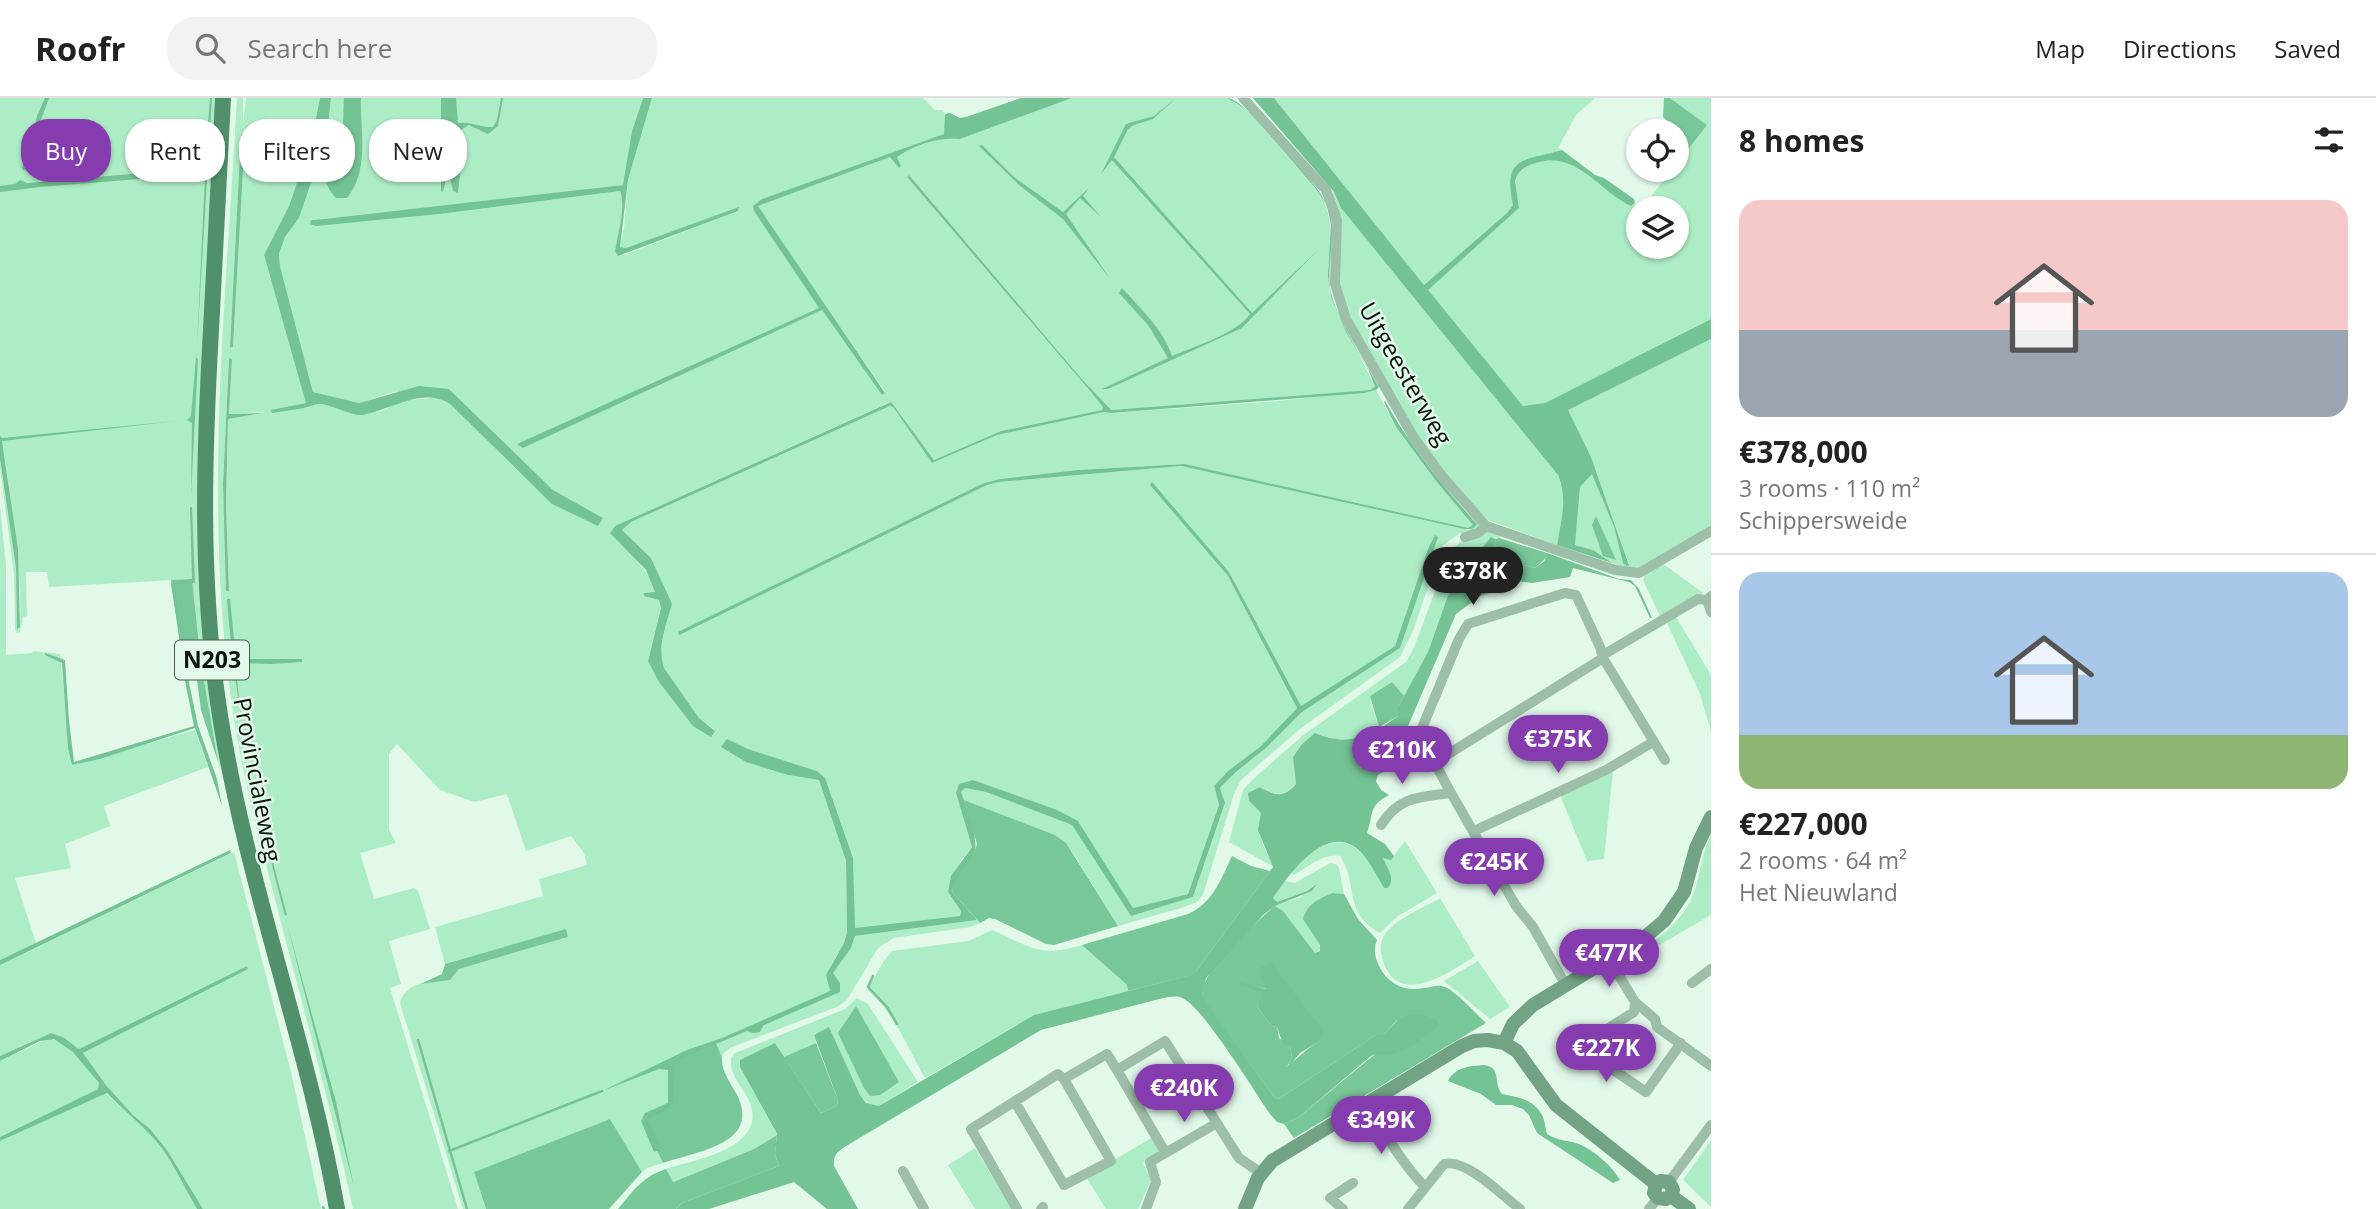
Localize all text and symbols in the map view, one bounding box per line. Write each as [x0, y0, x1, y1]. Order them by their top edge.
search box [167, 17, 657, 80]
text: Roofr [35, 26, 125, 71]
icon: search [191, 29, 229, 67]
text: Search here [247, 30, 392, 66]
text: Map [2035, 32, 2085, 65]
text: Directions [2123, 32, 2236, 65]
text: Saved [2274, 32, 2341, 65]
chip: Buy [21, 119, 111, 182]
chip: Rent [125, 119, 225, 182]
chip: Filters [239, 119, 355, 182]
chip: New [369, 119, 467, 182]
map controls [1626, 119, 1689, 259]
button: locate [1626, 119, 1689, 182]
text: 8 homes [1739, 120, 1864, 161]
icon: filters [2310, 121, 2348, 159]
button: layers [1626, 196, 1689, 259]
icon: home [1981, 245, 2107, 371]
street label: Uitgeesterweg [1352, 296, 1461, 451]
text: €378,000 [1739, 431, 1868, 472]
text: 3 rooms · 110 m² [1739, 472, 1920, 504]
text: Schippersweide [1739, 504, 1908, 536]
pin: €378K [1424, 547, 1522, 607]
text: €378K [1439, 554, 1507, 586]
icon: home [1981, 617, 2107, 743]
road number: N203 [175, 640, 249, 680]
street label: Provincialeweg [226, 695, 291, 865]
pin: €375K [1509, 716, 1607, 775]
text: €375K [1524, 722, 1592, 754]
pin: €210K [1353, 726, 1451, 786]
text: €210K [1368, 733, 1436, 765]
text: €227,000 [1739, 803, 1868, 844]
pin: €245K [1445, 838, 1543, 898]
text: 2 rooms · 64 m² [1739, 844, 1907, 876]
text: €245K [1460, 845, 1528, 877]
text: Het Nieuwland [1739, 876, 1898, 908]
pin: €477K [1560, 930, 1658, 989]
text: €477K [1575, 936, 1643, 968]
pin: €227K [1557, 1024, 1655, 1084]
text: €227K [1572, 1031, 1640, 1063]
pin: €240K [1135, 1065, 1233, 1124]
text: €240K [1150, 1071, 1218, 1103]
pin: €349K [1332, 1096, 1430, 1156]
text: €349K [1347, 1103, 1415, 1135]

